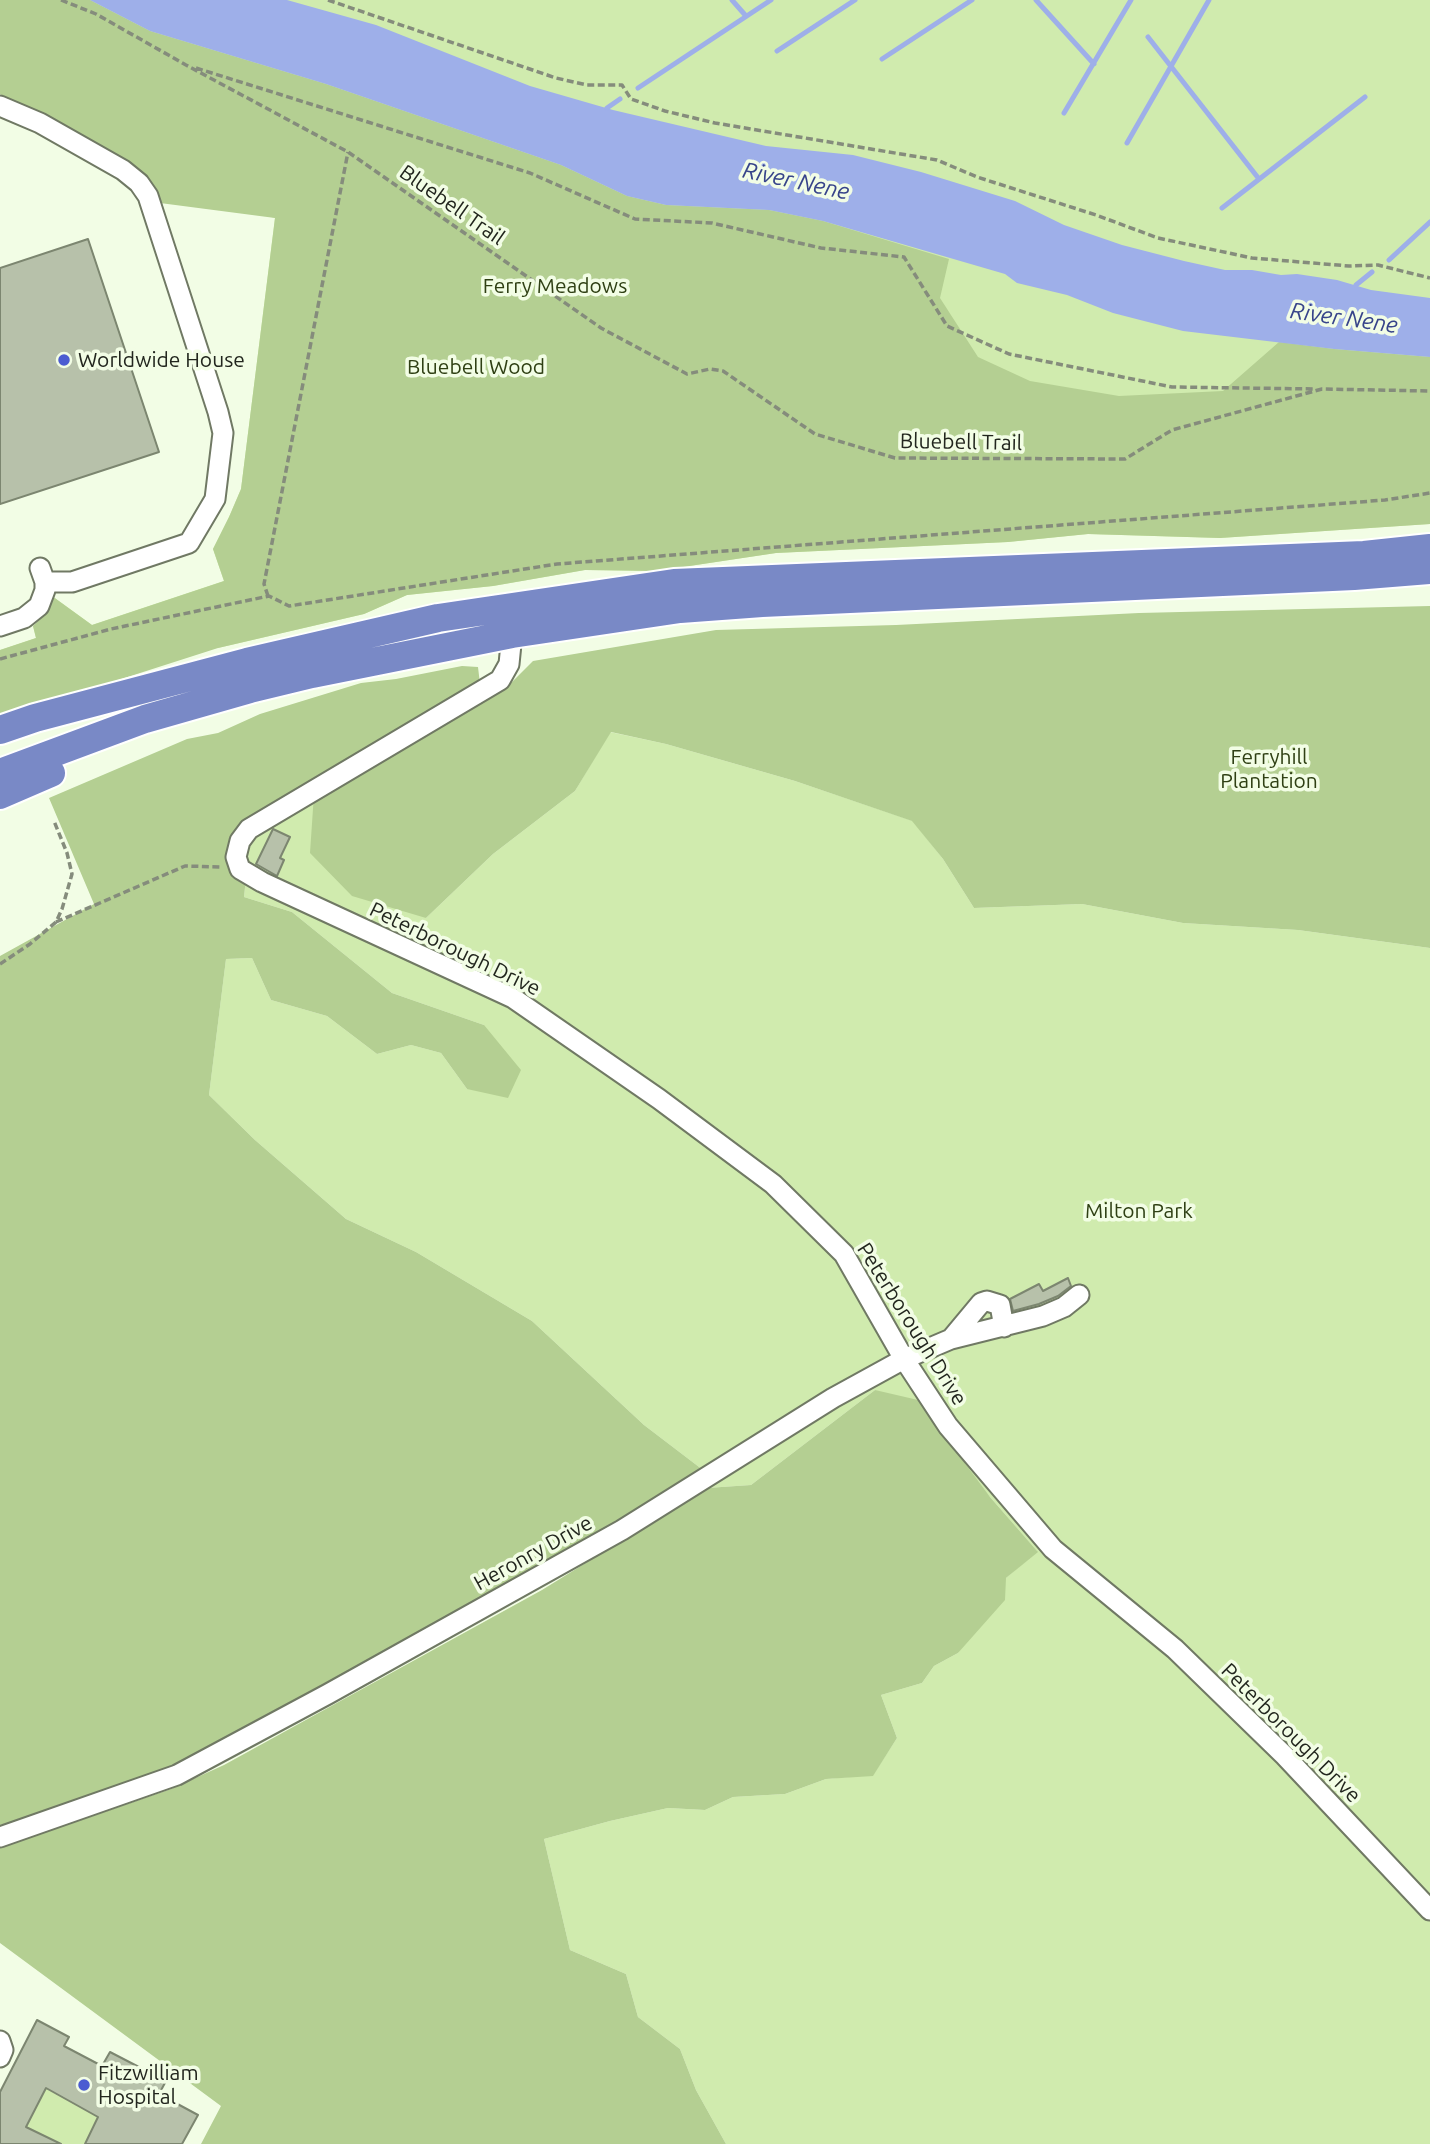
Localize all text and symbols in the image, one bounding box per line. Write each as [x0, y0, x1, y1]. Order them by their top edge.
water label: River Nene [740, 156, 852, 206]
street label: Bluebell Trail [395, 160, 509, 250]
park label: Ferry Meadows [483, 273, 627, 299]
water label: River Nene [1288, 297, 1400, 339]
place label: Worldwide House [78, 347, 245, 373]
marker: Worldwide House [56, 352, 72, 368]
park label: Bluebell Wood [407, 354, 545, 380]
street label: Bluebell Trail [900, 428, 1022, 456]
park label: Ferryhill Plantation [1220, 744, 1318, 794]
street label: Peterborough Drive [366, 897, 544, 1001]
park label: Milton Park [1085, 1198, 1193, 1224]
street label: Peterborough Drive [852, 1238, 972, 1410]
street label: Heronry Drive [469, 1510, 597, 1596]
street label: Peterborough Drive [1216, 1658, 1366, 1808]
place label: Fitzwilliam Hospital [98, 2060, 199, 2110]
marker: Fitzwilliam Hospital [76, 2077, 92, 2093]

